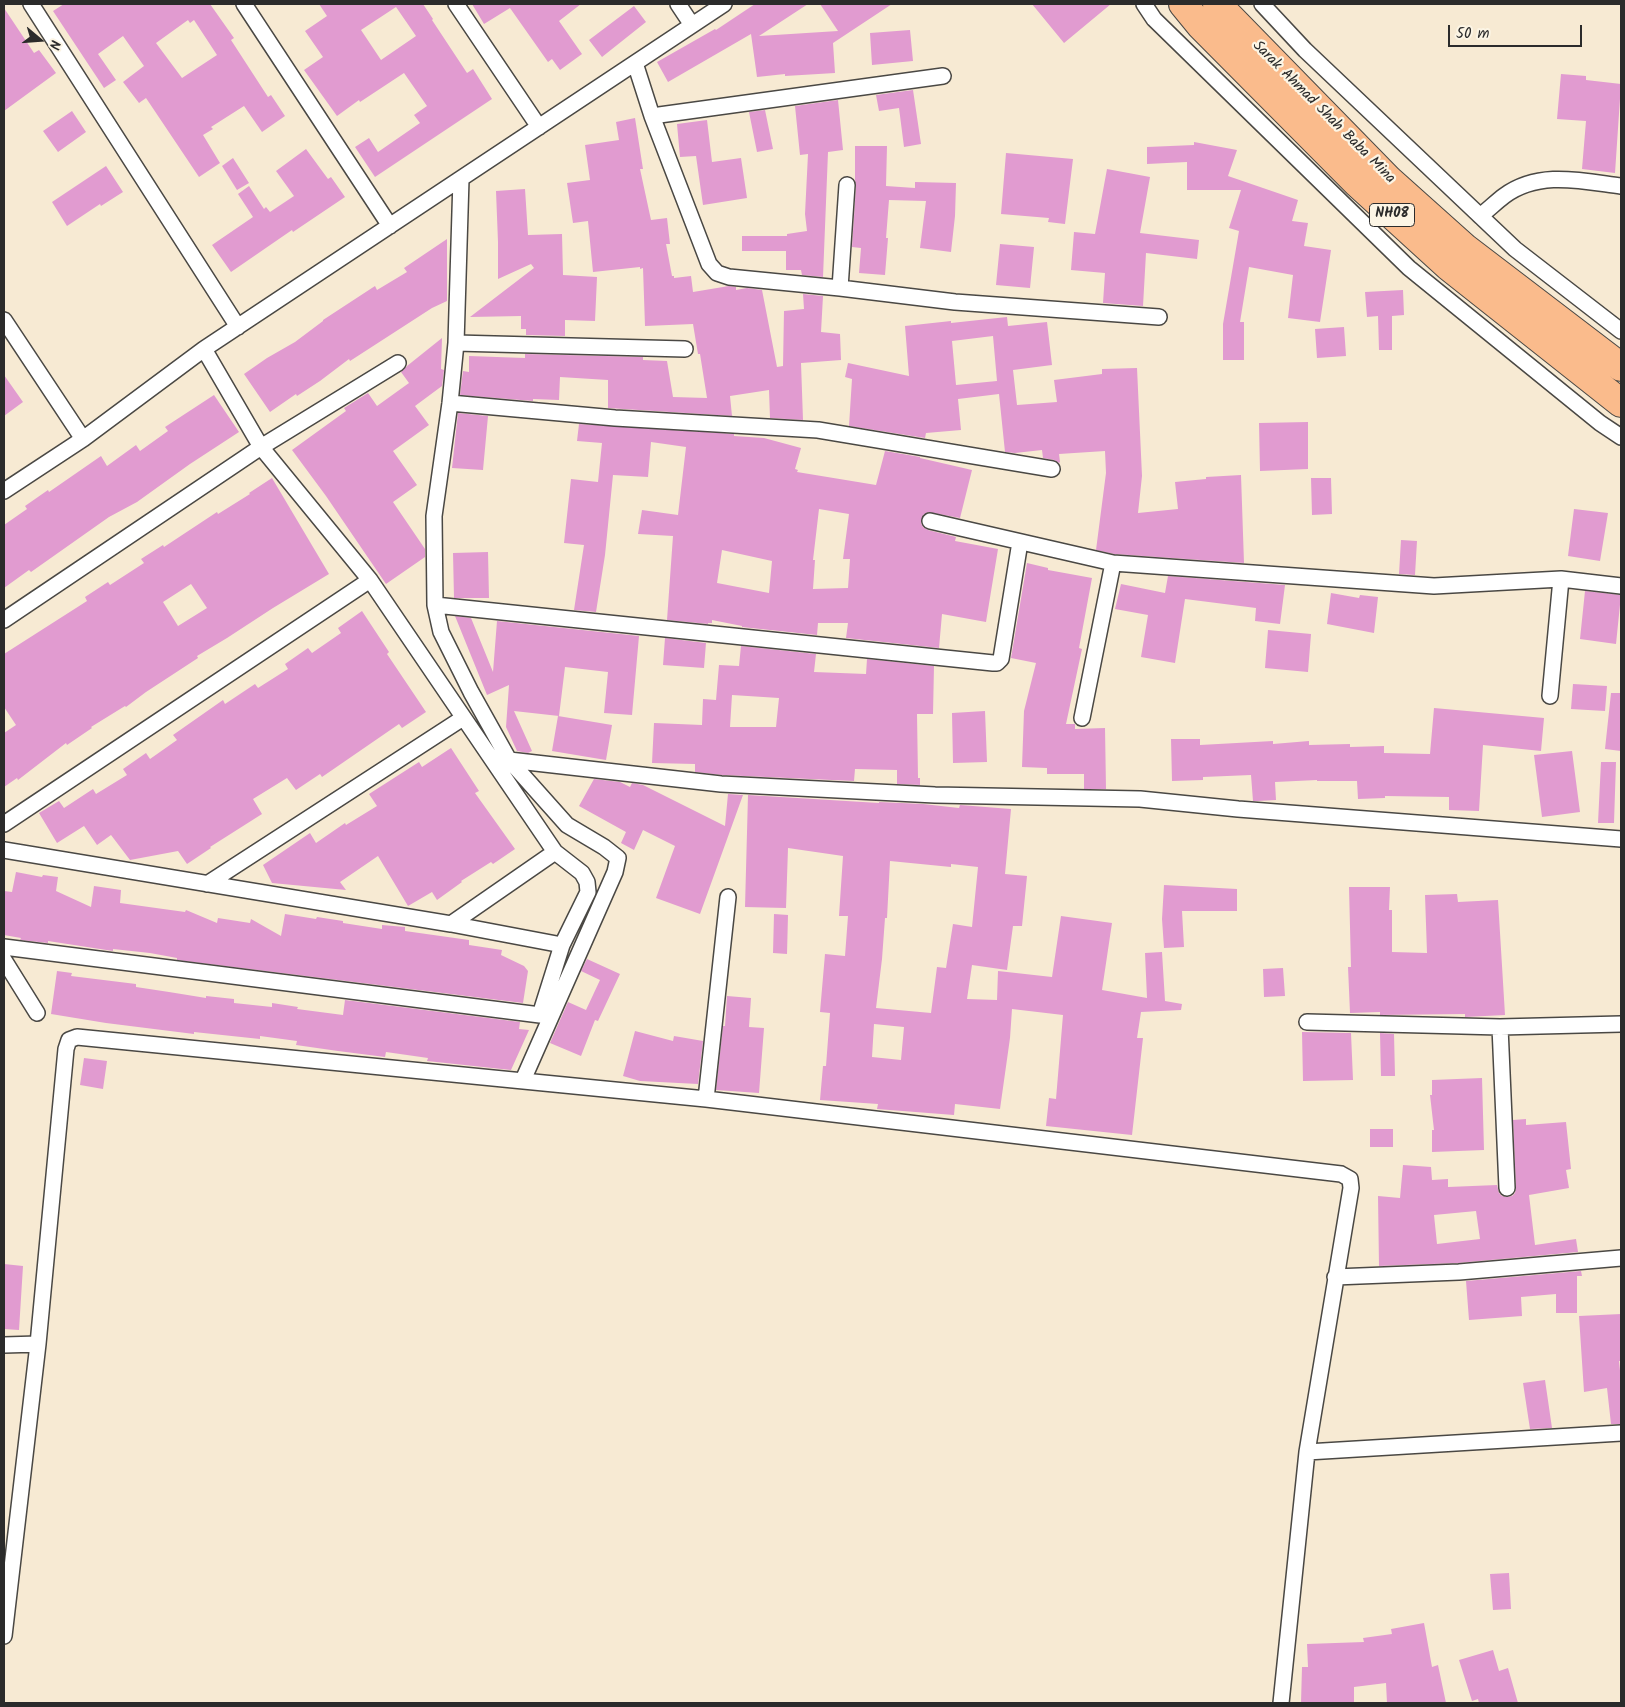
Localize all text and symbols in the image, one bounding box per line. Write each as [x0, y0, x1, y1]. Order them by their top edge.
north arrow [15, 15, 65, 65]
scale bar [1450, 15, 1584, 47]
text: 50 m [1456, 22, 1490, 46]
text: N [42, 37, 66, 52]
street label: Sarak Ahmad Shah Baba Mina [1248, 38, 1398, 188]
road number: NH08 [1370, 204, 1414, 226]

